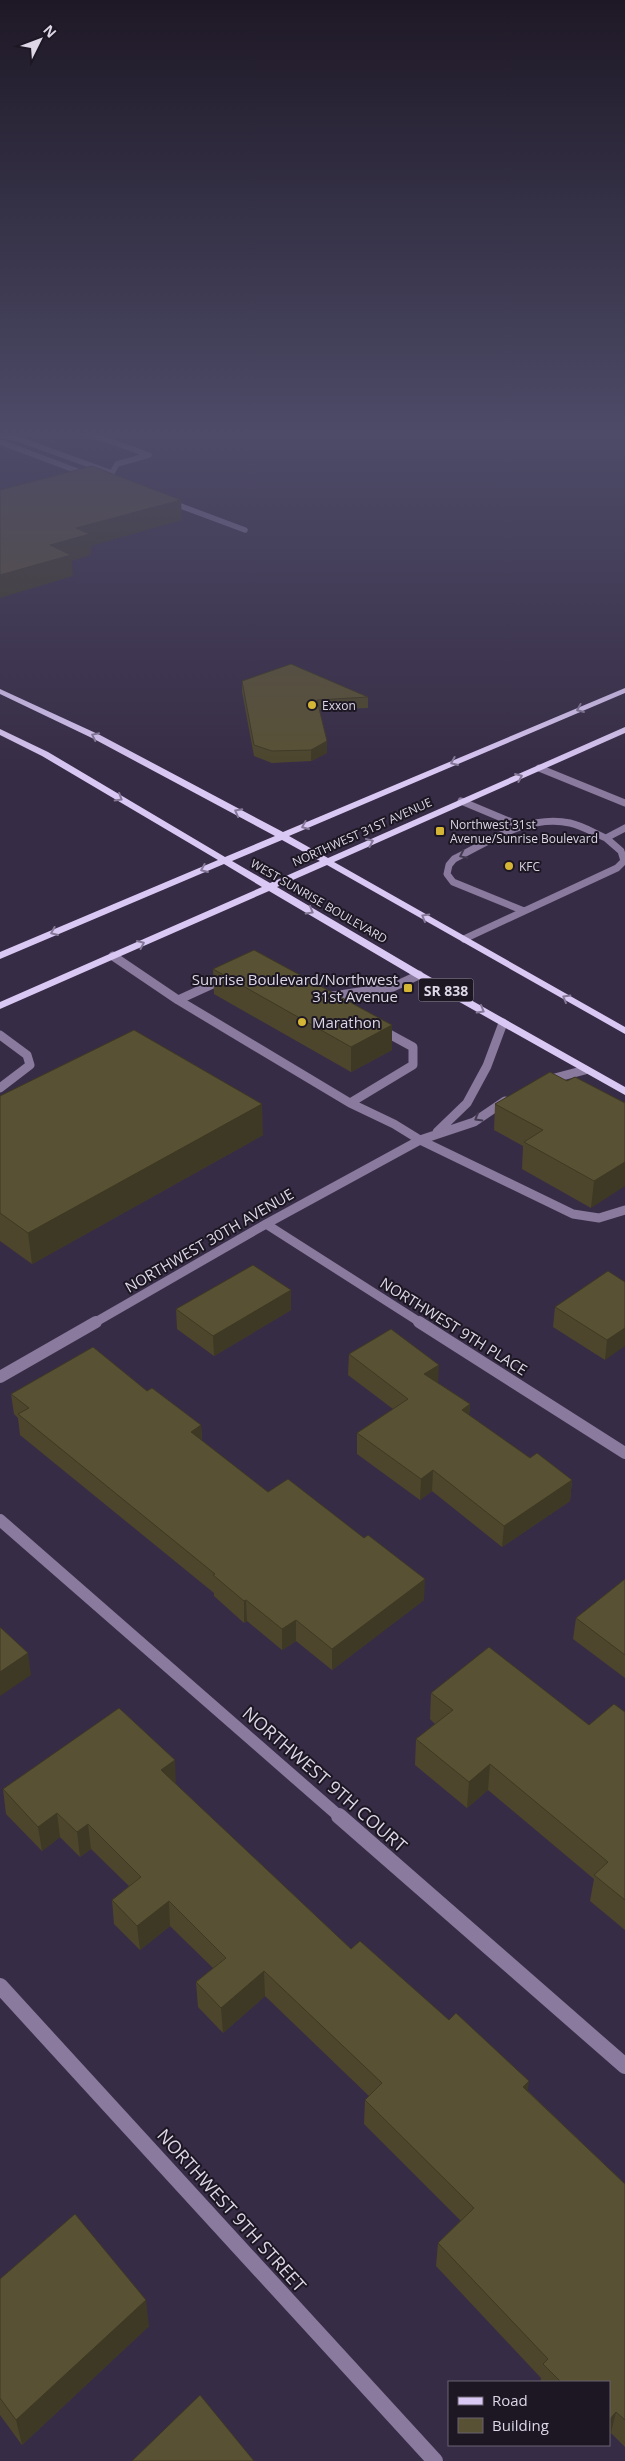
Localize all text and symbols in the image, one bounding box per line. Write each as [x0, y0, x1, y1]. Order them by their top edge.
north arrow [15, 15, 65, 65]
text: N [39, 20, 61, 42]
place label: Exxon [322, 697, 356, 714]
marker: Exxon [306, 699, 318, 711]
one-way arrow [576, 703, 585, 713]
one-way arrow [91, 732, 100, 742]
one-way arrow [451, 757, 459, 767]
one-way arrow [514, 772, 523, 783]
one-way arrow [113, 792, 122, 802]
street label: NORTHWEST 31ST AVENUE [289, 793, 435, 871]
one-way arrow [235, 808, 244, 818]
place label: Northwest 31st Avenue/Sunrise Boulevard [450, 816, 598, 847]
one-way arrow [301, 819, 310, 830]
marker: Northwest 31st Avenue/Sunrise Boulevard [434, 825, 446, 837]
one-way arrow [365, 837, 374, 848]
one-way arrow [459, 849, 468, 859]
street label: WEST SUNRISE BOULEVARD [248, 855, 390, 947]
place label: KFC [519, 858, 541, 875]
marker: KFC [503, 860, 515, 872]
one-way arrow [200, 862, 209, 873]
one-way arrow [304, 905, 313, 915]
one-way arrow [421, 913, 430, 923]
one-way arrow [51, 927, 59, 937]
one-way arrow [136, 939, 145, 950]
place label: Sunrise Boulevard/Northwest 31st Avenue [192, 969, 398, 1006]
road number: SR 838 [418, 978, 474, 1002]
marker: Sunrise Boulevard/Northwest 31st Avenue [402, 982, 414, 994]
one-way arrow [562, 994, 571, 1004]
one-way arrow [476, 1004, 485, 1014]
place label: Marathon [312, 1012, 381, 1032]
marker: Marathon [296, 1016, 308, 1028]
one-way arrow [475, 1112, 484, 1122]
street label: NORTHWEST 30TH AVENUE [121, 1183, 297, 1297]
street label: NORTHWEST 9TH PLACE [377, 1272, 531, 1380]
street label: NORTHWEST 9TH COURT [238, 1701, 412, 1857]
street label: NORTHWEST 9TH STREET [152, 2123, 312, 2297]
legend [448, 2381, 610, 2446]
text: Road [492, 2390, 528, 2410]
text: Building [492, 2415, 549, 2435]

